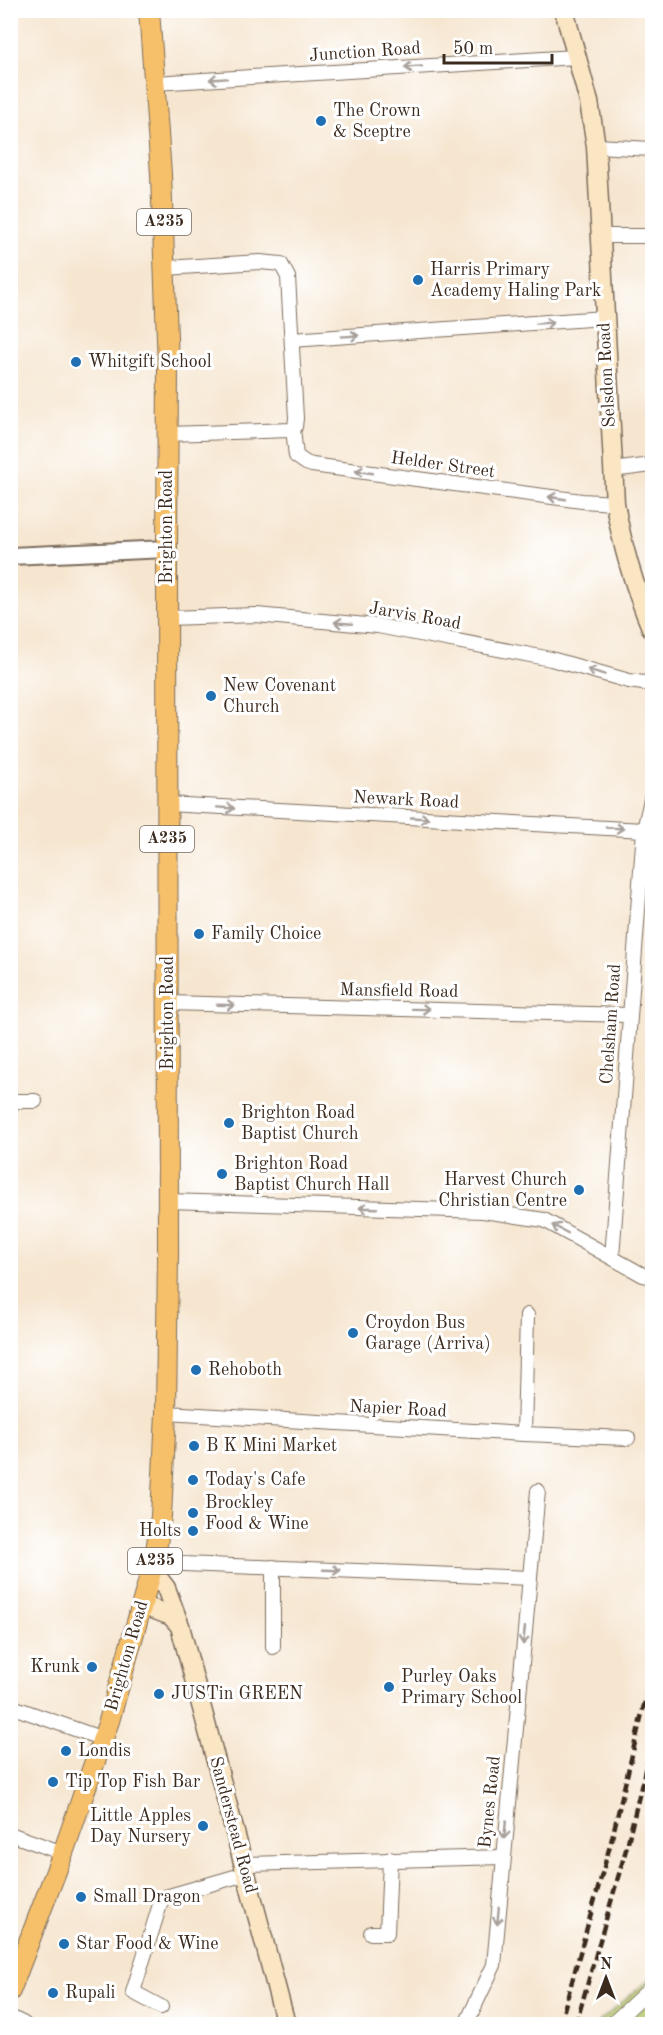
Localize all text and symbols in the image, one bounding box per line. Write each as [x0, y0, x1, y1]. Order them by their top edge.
scale bar [444, 27, 552, 65]
street label: Junction Road [309, 39, 421, 65]
text: 50 m [453, 40, 493, 58]
one-way arrow [403, 61, 423, 72]
one-way arrow [209, 73, 228, 84]
place label: The Crown & Sceptre [333, 102, 421, 141]
marker: The Crown & Sceptre [314, 114, 328, 128]
road number: A235 [137, 209, 191, 235]
place label: Harris Primary Academy Haling Park [430, 261, 601, 300]
marker: Harris Primary Academy Haling Park [411, 273, 425, 287]
one-way arrow [534, 317, 554, 328]
street label: Selsdon Road [595, 322, 619, 428]
one-way arrow [340, 330, 360, 341]
place label: Whitgift School [88, 353, 212, 371]
marker: Whitgift School [69, 355, 83, 369]
street label: Helder Street [390, 449, 496, 481]
one-way arrow [354, 467, 374, 478]
street label: Brighton Road [158, 470, 176, 584]
one-way arrow [548, 492, 567, 503]
street label: Jarvis Road [367, 599, 463, 633]
one-way arrow [333, 617, 353, 628]
one-way arrow [587, 666, 606, 677]
place label: New Covenant Church [223, 677, 336, 716]
marker: New Covenant Church [204, 689, 218, 703]
street label: Newark Road [352, 788, 460, 812]
one-way arrow [215, 802, 235, 813]
one-way arrow [410, 813, 430, 824]
one-way arrow [605, 823, 625, 834]
road number: A235 [140, 826, 194, 852]
place label: Family Choice [211, 925, 321, 943]
marker: Family Choice [192, 927, 206, 941]
street label: Brighton Road [159, 956, 177, 1070]
street label: Chelsham Road [598, 963, 624, 1085]
street label: Mansfield Road [339, 981, 459, 1001]
one-way arrow [216, 999, 236, 1010]
one-way arrow [411, 1004, 431, 1015]
place label: Brighton Road Baptist Church [241, 1104, 359, 1143]
marker: Brighton Road Baptist Church [222, 1116, 236, 1130]
place label: Brighton Road Baptist Church Hall [234, 1155, 389, 1194]
marker: Brighton Road Baptist Church Hall [215, 1167, 229, 1181]
place label: Harvest Church Christian Centre [438, 1171, 567, 1210]
marker: Harvest Church Christian Centre [572, 1183, 586, 1197]
one-way arrow [359, 1202, 379, 1213]
one-way arrow [552, 1223, 569, 1235]
place label: Croydon Bus Garage (Arriva) [365, 1314, 491, 1353]
marker: Croydon Bus Garage (Arriva) [346, 1326, 360, 1340]
place label: Rehoboth [208, 1361, 282, 1379]
marker: Rehoboth [189, 1363, 203, 1377]
street label: Napier Road [349, 1397, 447, 1421]
place label: B K Mini Market [206, 1437, 337, 1455]
marker: B K Mini Market [187, 1439, 201, 1453]
place label: Today's Cafe [205, 1471, 305, 1489]
marker: Today's Cafe [186, 1473, 200, 1487]
place label: Brockley Food & Wine [205, 1494, 309, 1533]
marker: Brockley Food & Wine [186, 1506, 200, 1520]
place label: Holts [139, 1522, 181, 1540]
marker: Holts [186, 1524, 200, 1538]
road number: A235 [128, 1548, 182, 1574]
one-way arrow [321, 1564, 341, 1575]
street label: Brighton Road [103, 1599, 151, 1713]
one-way arrow [518, 1626, 529, 1646]
place label: Krunk [30, 1658, 80, 1676]
marker: Krunk [85, 1660, 99, 1674]
place label: Purley Oaks Primary School [401, 1668, 522, 1707]
marker: Purley Oaks Primary School [382, 1680, 396, 1694]
place label: JUSTin GREEN [171, 1685, 303, 1703]
marker: JUSTin GREEN [152, 1687, 166, 1701]
place label: Londis [78, 1742, 131, 1760]
marker: Londis [59, 1744, 73, 1758]
street label: Sanderstead Road [206, 1755, 260, 1895]
street label: Bynes Road [476, 1755, 504, 1849]
place label: Tip Top Fish Bar [65, 1773, 201, 1791]
marker: Tip Top Fish Bar [46, 1775, 60, 1789]
place label: Little Apples Day Nursery [90, 1807, 191, 1846]
marker: Little Apples Day Nursery [196, 1819, 210, 1833]
one-way arrow [499, 1820, 510, 1840]
place label: Small Dragon [93, 1888, 201, 1906]
marker: Small Dragon [74, 1890, 88, 1904]
one-way arrow [492, 1905, 503, 1925]
place label: Star Food & Wine [76, 1935, 218, 1953]
marker: Star Food & Wine [57, 1937, 71, 1951]
north arrow [576, 1948, 636, 2008]
text: N [600, 1957, 613, 1973]
place label: Rupali [65, 1984, 116, 2002]
marker: Rupali [46, 1986, 60, 2000]

